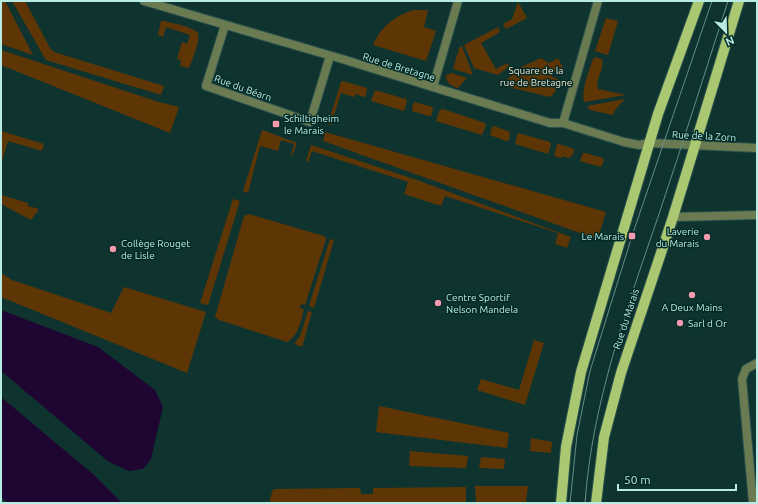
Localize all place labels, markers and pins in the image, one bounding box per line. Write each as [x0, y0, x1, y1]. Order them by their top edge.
place label: Schiltigheim le Marais [284, 113, 339, 136]
marker: Schiltigheim le Marais [271, 119, 281, 129]
place label: Laverie du Marais [656, 226, 699, 249]
place label: Le Marais [582, 231, 624, 242]
marker: Le Marais [627, 231, 637, 241]
marker: Laverie du Marais [702, 232, 712, 242]
place label: Collège Rouget de Lisle [121, 238, 190, 261]
marker: Collège Rouget de Lisle [108, 244, 118, 254]
marker: A Deux Mains [687, 290, 697, 300]
place label: Centre Sportif Nelson Mandela [446, 292, 518, 315]
marker: Centre Sportif Nelson Mandela [433, 298, 443, 308]
place label: A Deux Mains [662, 302, 722, 313]
marker: Sarl d Or [675, 318, 685, 328]
place label: Sarl d Or [688, 318, 727, 329]

